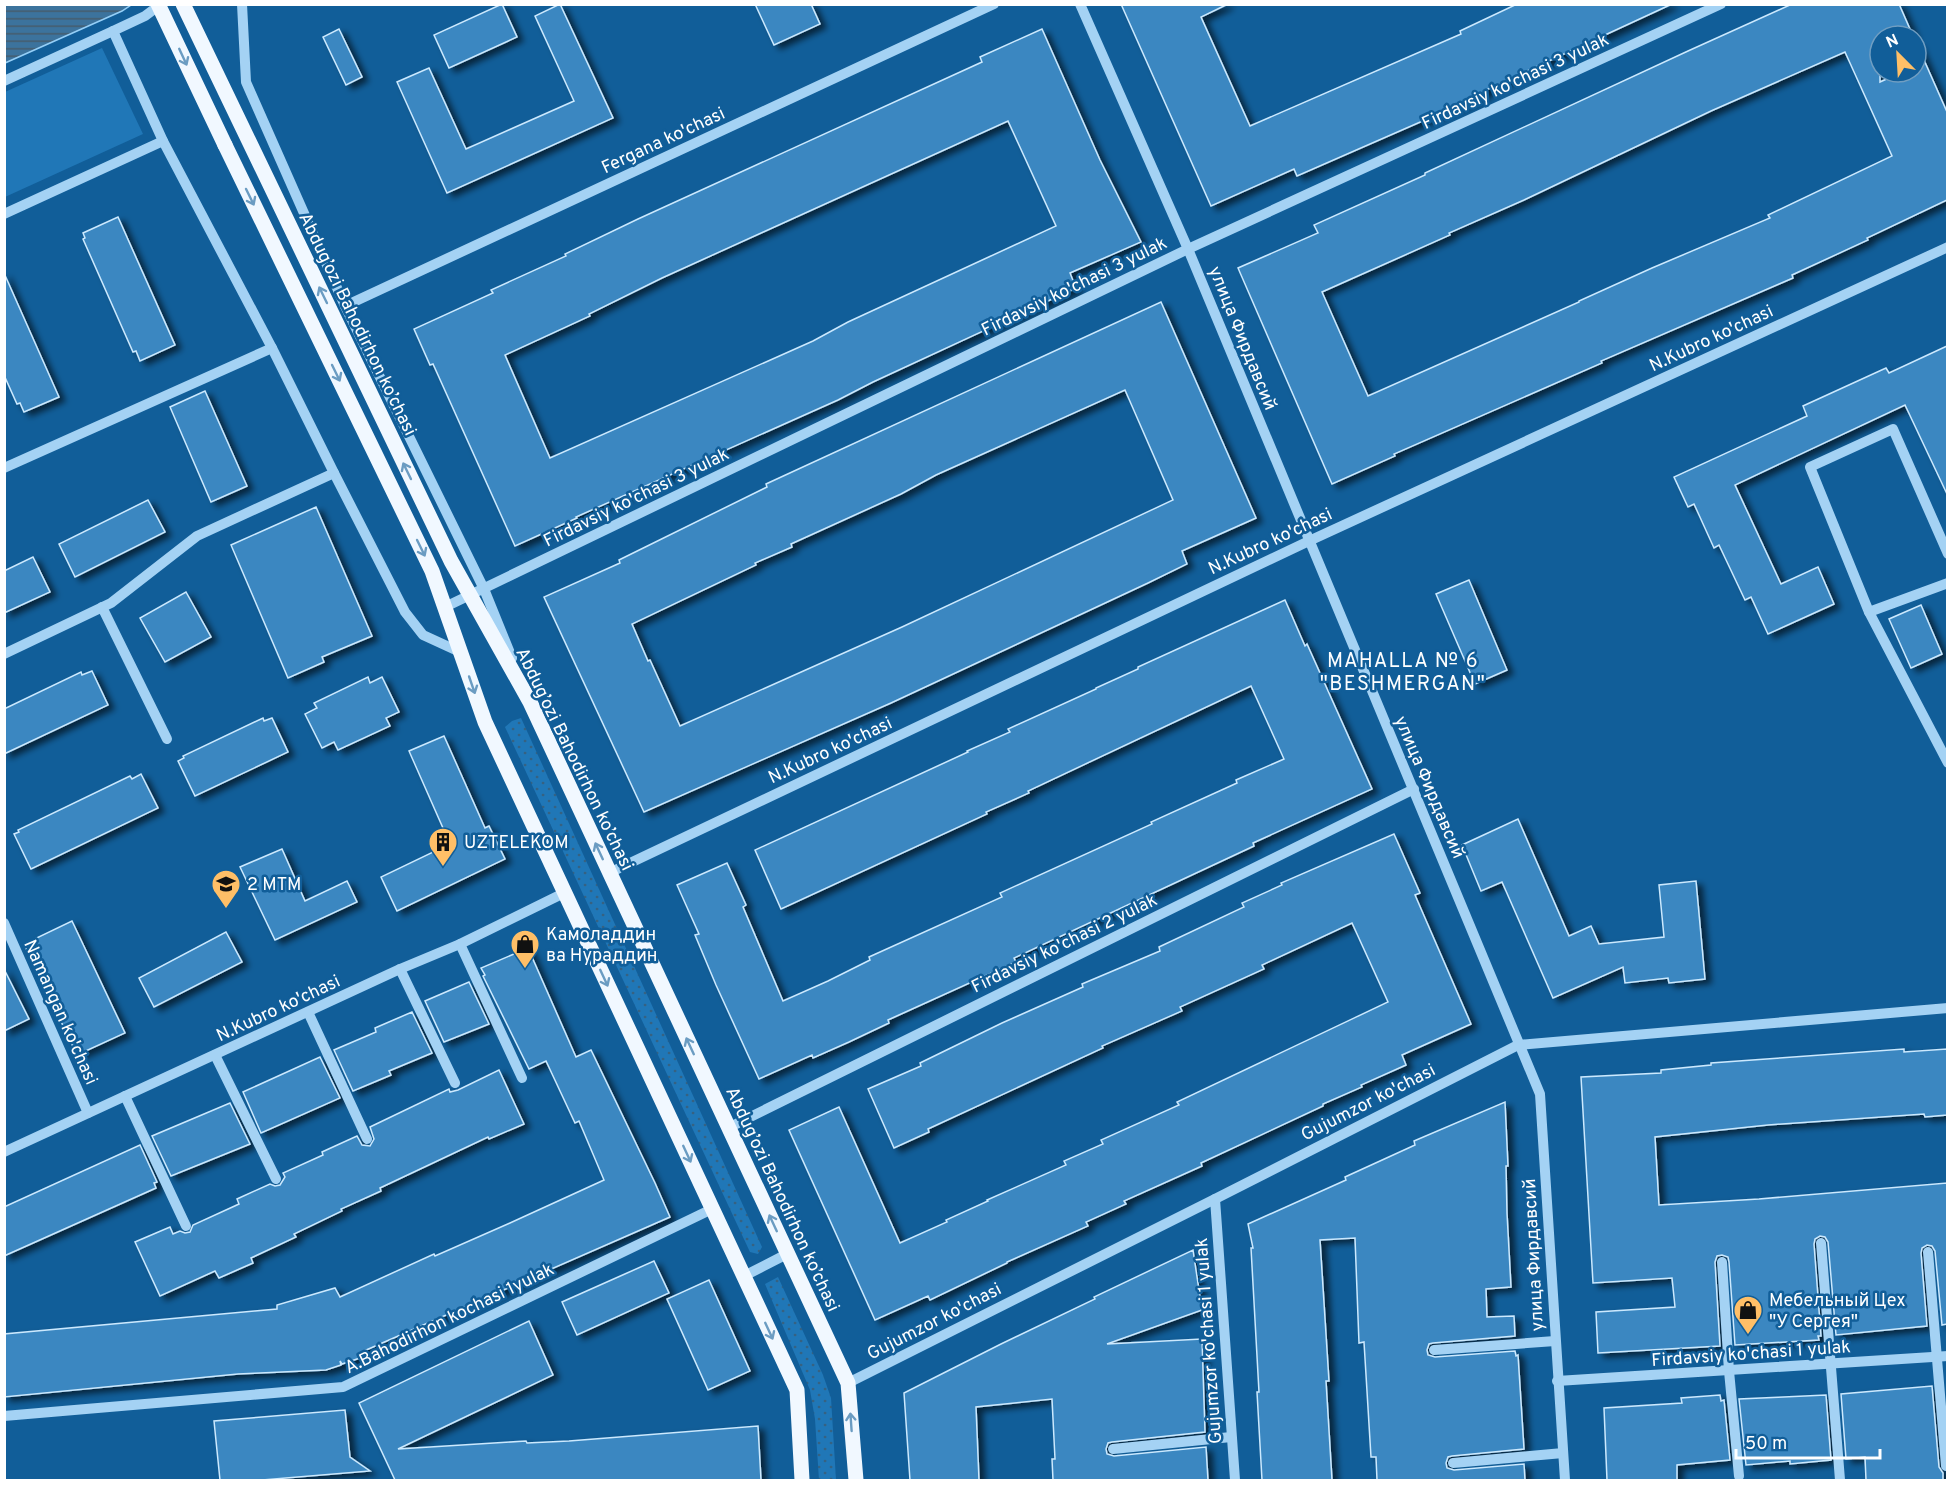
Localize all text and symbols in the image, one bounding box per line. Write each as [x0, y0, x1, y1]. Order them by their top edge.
north arrow [1868, 24, 1928, 84]
street label: Firdavsiy ko'chasi 3 yulak [1418, 29, 1613, 136]
text: N [1883, 31, 1902, 54]
one-way arrow [178, 48, 190, 66]
street label: Fergana ko'chasi [598, 103, 729, 180]
one-way arrow [245, 188, 257, 206]
street label: Abdug’ozi Bahodirhon ko’chasi [293, 209, 421, 440]
street label: Firdavsiy ko'chasi 3 yulak [978, 232, 1171, 342]
street label: улица Фирдавсий [1202, 263, 1281, 414]
one-way arrow [316, 286, 328, 304]
street label: N.Kubro ko'chasi [1646, 301, 1777, 378]
one-way arrow [331, 363, 342, 381]
street label: Firdavsiy ko'chasi 3 yulak [540, 443, 733, 553]
one-way arrow [401, 462, 413, 480]
street label: N.Kubro ko'chasi [1205, 504, 1336, 581]
one-way arrow [416, 538, 428, 556]
street label: Abdug’ozi Bahodirhon ko’chasi [510, 644, 638, 875]
district label: MAHALLA № 6 "BESHMERGAN" [1320, 649, 1486, 698]
one-way arrow [467, 676, 478, 694]
street label: N.Kubro ko'chasi [765, 713, 896, 790]
street label: улица Фирдавсий [1388, 713, 1469, 863]
building icon: UZTELEKOM [427, 826, 459, 868]
place label: UZTELEKOM [464, 832, 569, 855]
one-way arrow [592, 842, 604, 860]
school or university icon: 2 MTM [210, 868, 242, 910]
place label: 2 MTM [247, 874, 302, 897]
street label: Firdavsiy ko'chasi 2 yulak [968, 889, 1161, 999]
place label: Камоладдин ва Нураддин [546, 924, 658, 968]
shop icon: Камоладдин ва Нураддин [509, 928, 541, 970]
street label: Namangan ko'chasi [17, 937, 102, 1089]
one-way arrow [598, 968, 610, 986]
street label: N.Kubro ko'chasi [213, 971, 344, 1048]
one-way arrow [684, 1038, 696, 1056]
street label: Gujumzor ko'chasi [1298, 1060, 1440, 1147]
street label: Abdug’ozi Bahodirhon ko’chasi [719, 1084, 844, 1316]
one-way arrow [681, 1145, 693, 1163]
street label: улица Фирдавсий [1519, 1178, 1550, 1332]
one-way arrow [767, 1215, 778, 1233]
street label: Gujumzor ko'chasi 1 yulak [1191, 1237, 1228, 1445]
street label: A.Bahodirhon kochasi 1yulak [341, 1259, 558, 1380]
street label: Gujumzor ko'chasi [864, 1279, 1006, 1366]
place label: Мебельный Цех "У Сергея" [1769, 1290, 1906, 1334]
shop icon: Мебельный Цех "У Сергея" [1732, 1294, 1764, 1336]
one-way arrow [764, 1321, 776, 1339]
street label: Firdavsiy ko'chasi 1 yulak [1651, 1336, 1851, 1373]
one-way arrow [845, 1413, 856, 1433]
scale bar [1736, 1422, 1880, 1460]
text: 50 m [1745, 1433, 1787, 1456]

